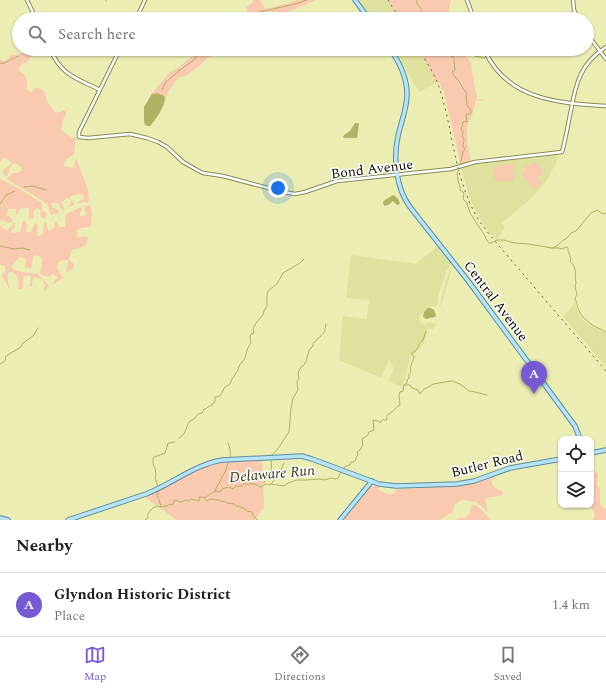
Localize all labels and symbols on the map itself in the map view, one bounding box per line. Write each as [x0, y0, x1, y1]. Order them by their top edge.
street label: Bond Avenue [330, 154, 414, 184]
your location [268, 178, 288, 198]
street label: Central Avenue [459, 256, 534, 346]
pin: A [521, 361, 547, 394]
street label: Butler Road [449, 445, 525, 483]
water label: Delaware Run [228, 459, 316, 489]

